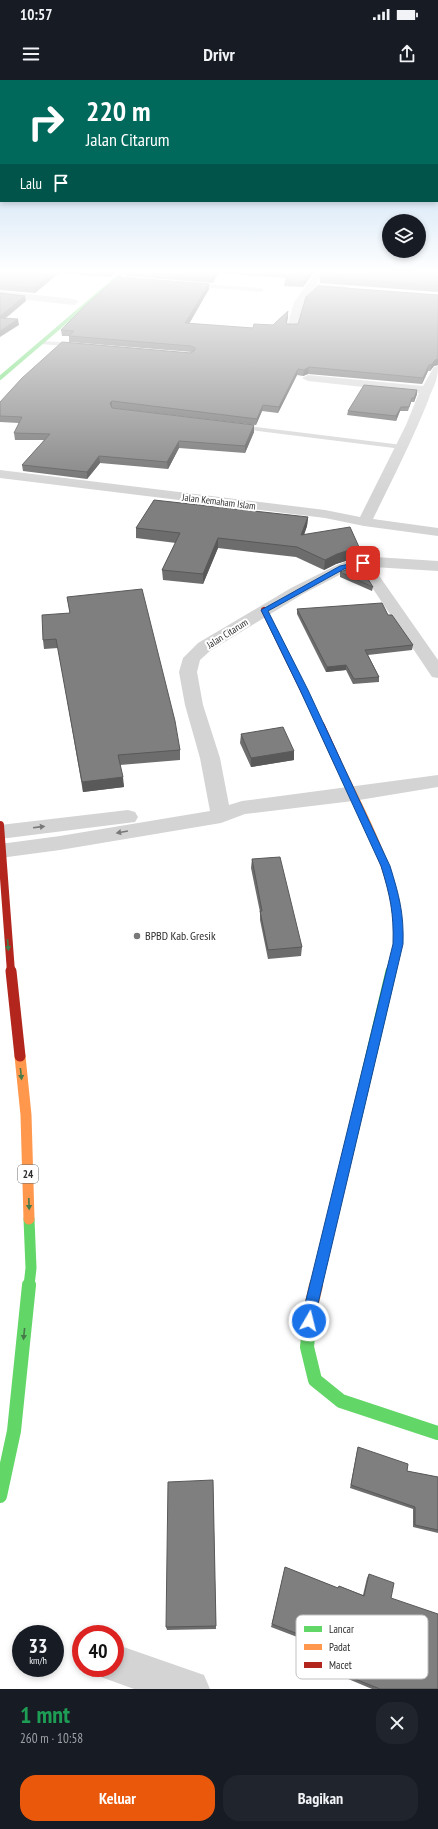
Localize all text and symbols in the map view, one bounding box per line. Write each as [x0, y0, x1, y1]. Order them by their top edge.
text: 10:57 [20, 5, 52, 24]
icon: menu [20, 43, 42, 65]
text: Drivr [203, 43, 235, 66]
icon: share [396, 43, 418, 65]
text: 220 m [86, 92, 150, 129]
icon: right [20, 96, 72, 148]
text: Jalan Citarum [86, 128, 169, 151]
icon: arrive [50, 172, 72, 194]
text: Lalu [20, 174, 42, 193]
map controls [382, 214, 426, 258]
button: layers [382, 214, 426, 258]
street label: Jalan Kemaham Islam [180, 490, 256, 512]
pin [346, 546, 380, 580]
icon: arrive [352, 552, 374, 574]
street label: Jalan Citarum [203, 616, 250, 652]
one-way arrow [33, 824, 46, 830]
one-way arrow [115, 829, 128, 835]
place label: BPBD Kab. Gresik [145, 928, 216, 943]
marker: BPBD Kab. Gresik [132, 931, 142, 941]
one-way arrow [5, 939, 12, 951]
one-way arrow [18, 1068, 25, 1080]
road number: 24 [18, 1165, 38, 1183]
one-way arrow [26, 1198, 32, 1211]
position arrow [288, 1300, 330, 1342]
one-way arrow [21, 1328, 28, 1340]
legend [296, 1615, 428, 1679]
text: Lancar [329, 1622, 354, 1636]
speed limit sign: 40 [72, 1625, 124, 1677]
text: 33 [28, 1633, 48, 1659]
text: Padat [329, 1640, 350, 1654]
text: km/h [29, 1654, 47, 1667]
text: Macet [329, 1658, 352, 1672]
text: 1 mnt [20, 1699, 70, 1730]
button: close [376, 1702, 418, 1744]
text: 260 m · 10:58 [20, 1730, 83, 1747]
button: Keluar [20, 1775, 215, 1821]
button: Bagikan [223, 1775, 418, 1821]

